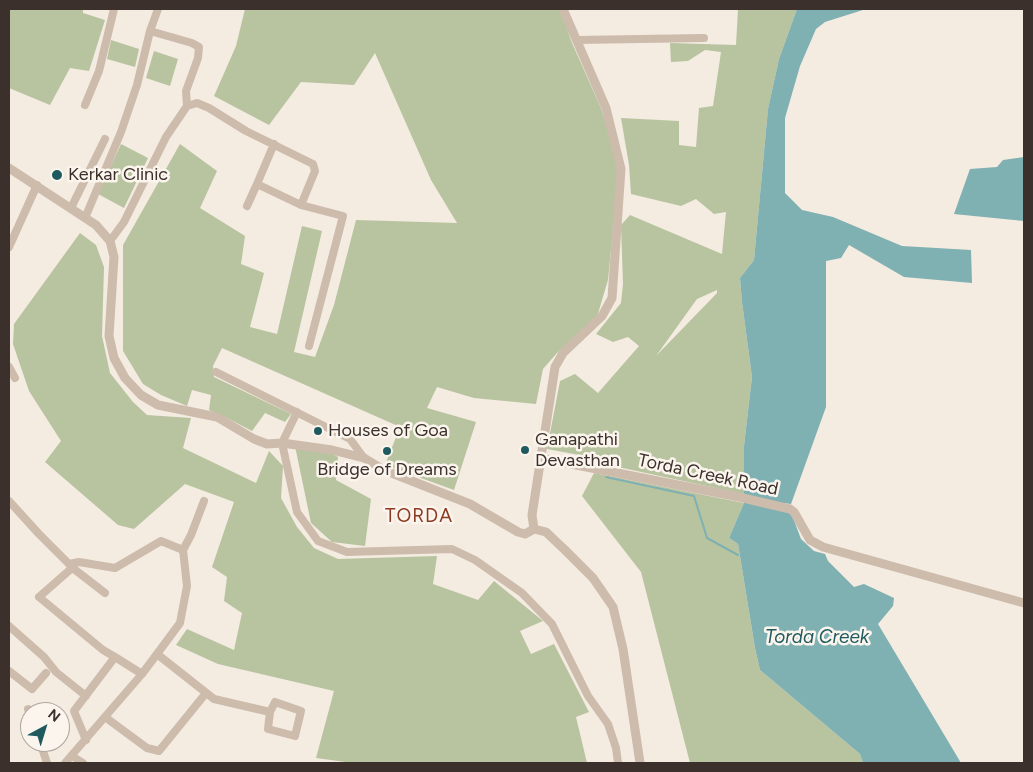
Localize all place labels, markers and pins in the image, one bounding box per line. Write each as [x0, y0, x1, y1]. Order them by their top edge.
place label: Kerkar Clinic [68, 164, 168, 186]
marker: Kerkar Clinic [50, 168, 64, 182]
place label: Houses of Goa [328, 420, 448, 442]
marker: Houses of Goa [312, 425, 324, 437]
place label: Ganapathi Devasthan [535, 429, 620, 472]
marker: Ganapathi Devasthan [519, 444, 531, 456]
marker: Bridge of Dreams [381, 445, 393, 457]
place label: Bridge of Dreams [317, 459, 457, 481]

